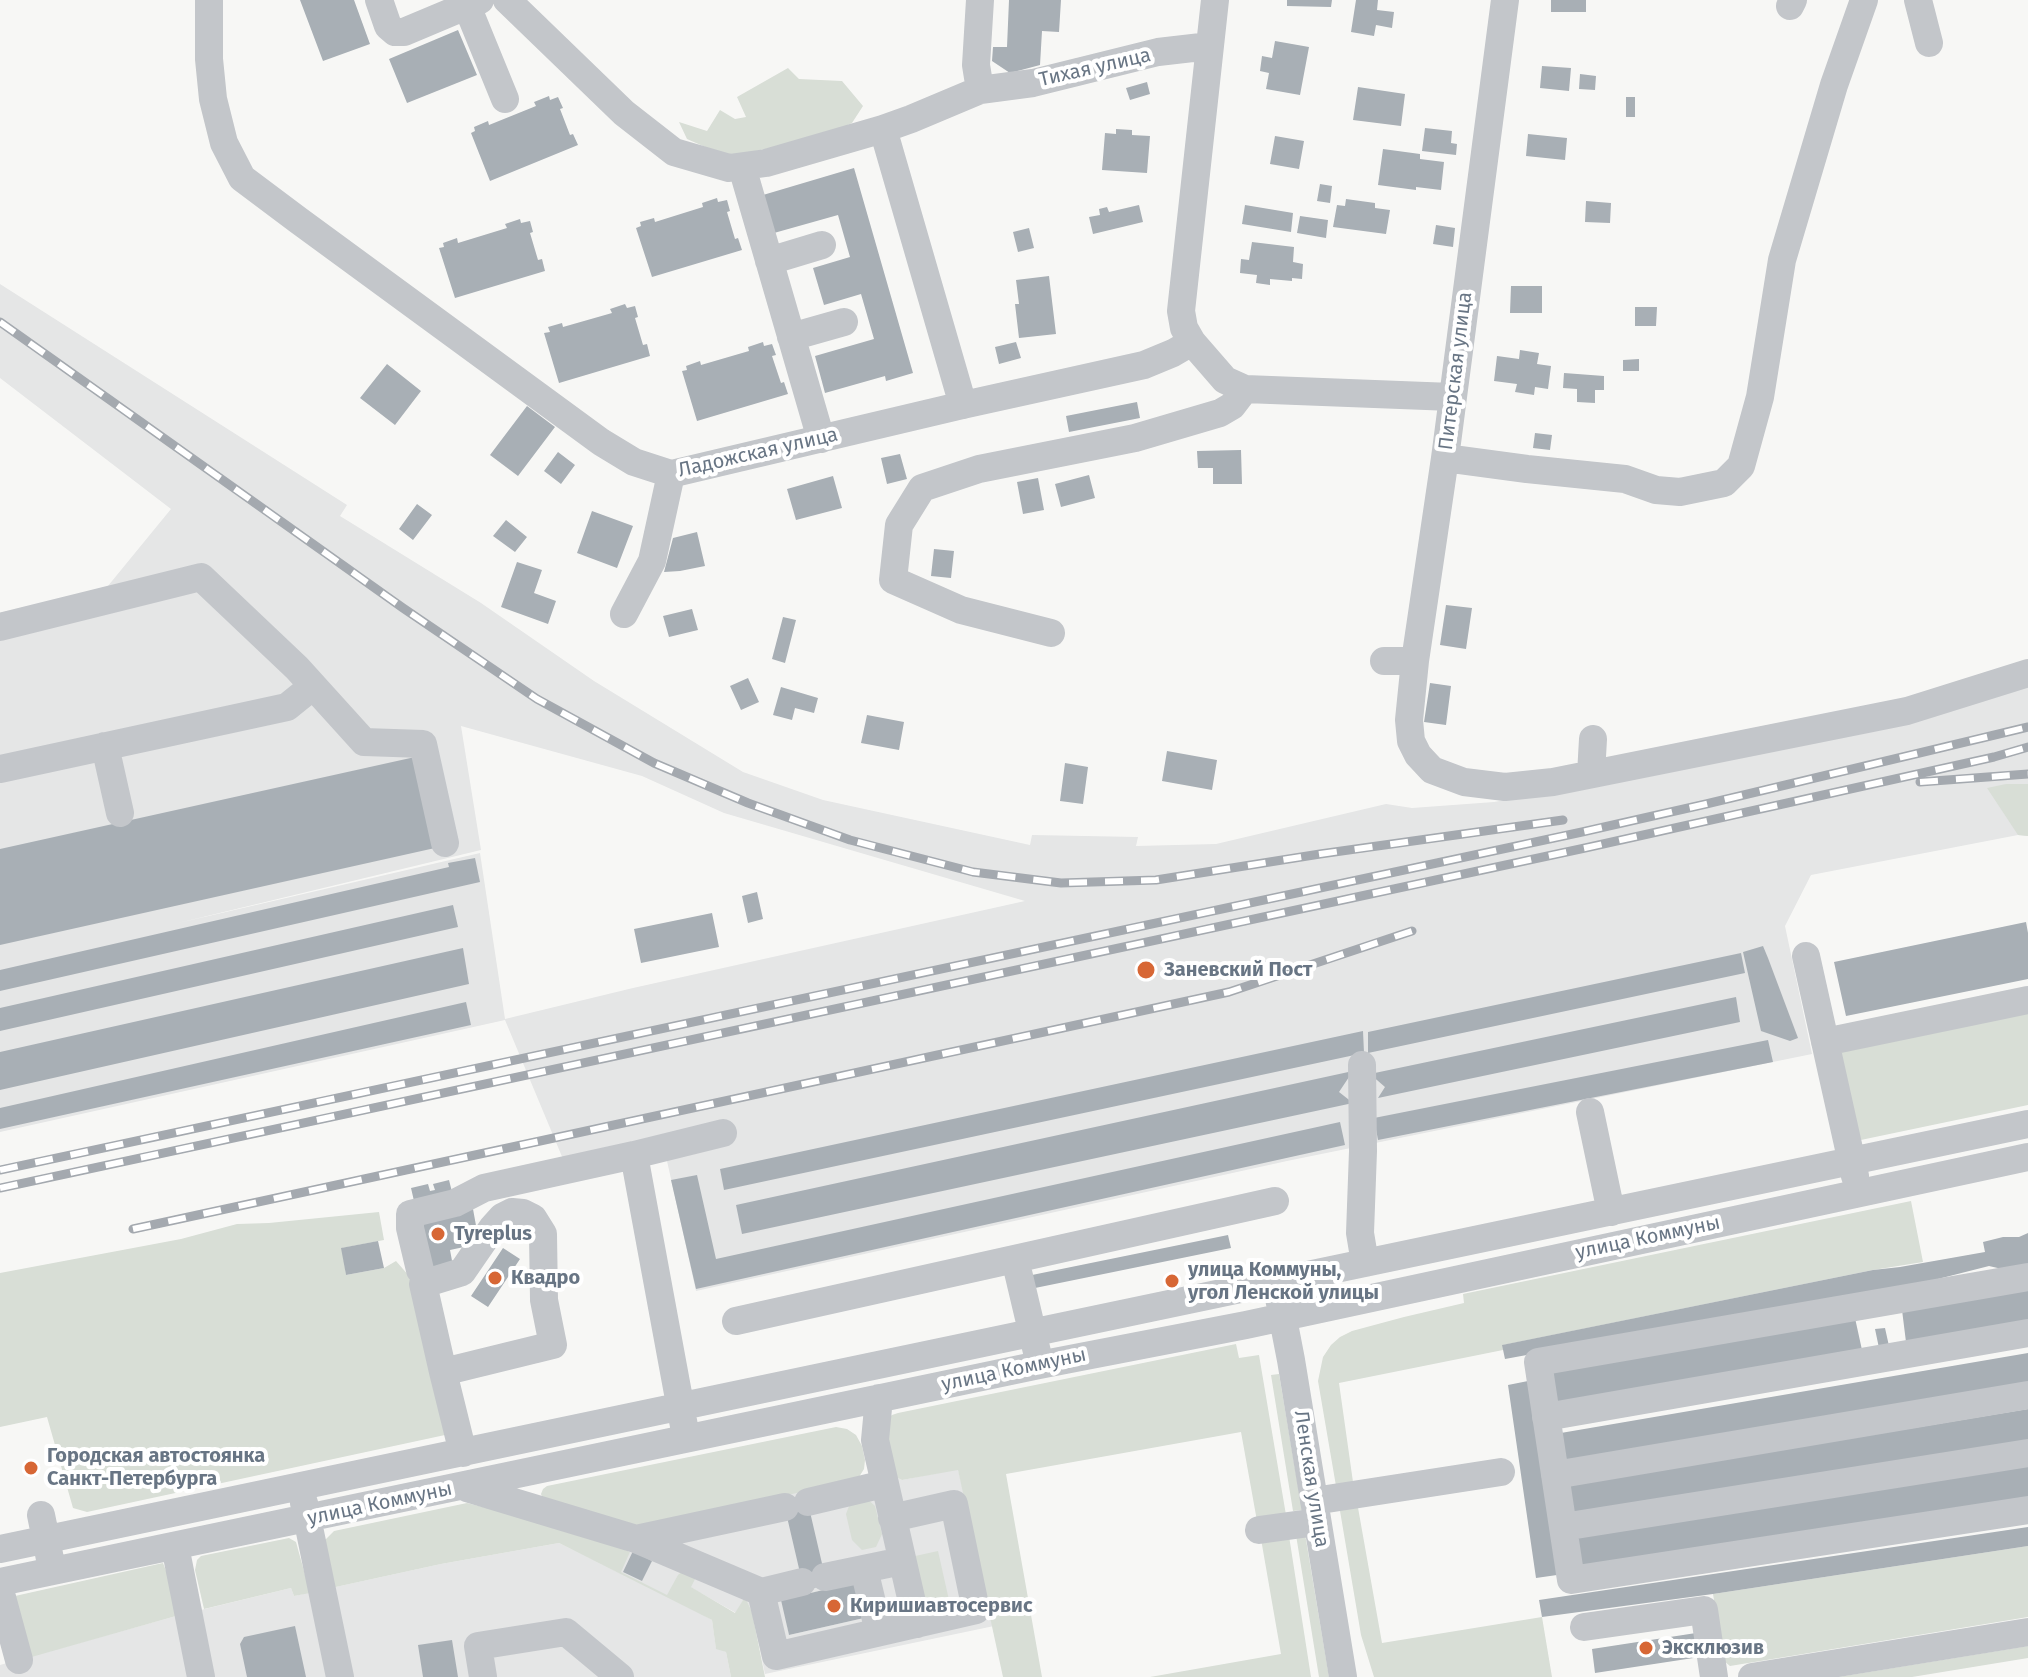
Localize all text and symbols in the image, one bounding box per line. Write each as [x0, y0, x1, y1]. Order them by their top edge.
street label: Тихая улица [1037, 43, 1153, 93]
street label: Питерская улица [1434, 290, 1478, 452]
street label: Ладожская улица [676, 423, 840, 483]
place label: Заневский Пост [1164, 958, 1312, 982]
marker: Заневский Пост [1135, 959, 1157, 981]
street label: улица Коммуны [1573, 1211, 1723, 1265]
place label: Tyreplus [454, 1222, 532, 1246]
marker: Tyreplus [429, 1225, 447, 1243]
place label: улица Коммуны, угол Ленской улицы [1188, 1258, 1379, 1305]
place label: Квадро [511, 1266, 580, 1290]
marker: Квадро [486, 1269, 504, 1287]
marker: улица Коммуны, угол Ленской улицы [1163, 1272, 1181, 1290]
street label: улица Коммуны [939, 1343, 1089, 1397]
street label: Ленская улица [1288, 1409, 1334, 1549]
place label: Городская автостоянка Санкт-Петербурга [47, 1444, 265, 1491]
marker: Городская автостоянка Санкт-Петербурга [22, 1459, 40, 1477]
street label: улица Коммуны [305, 1477, 455, 1531]
place label: Киришиавтосервис [850, 1594, 1033, 1618]
marker: Киришиавтосервис [825, 1597, 843, 1615]
place label: Эксклюзив [1662, 1636, 1764, 1660]
marker: Эксклюзив [1637, 1639, 1655, 1657]

